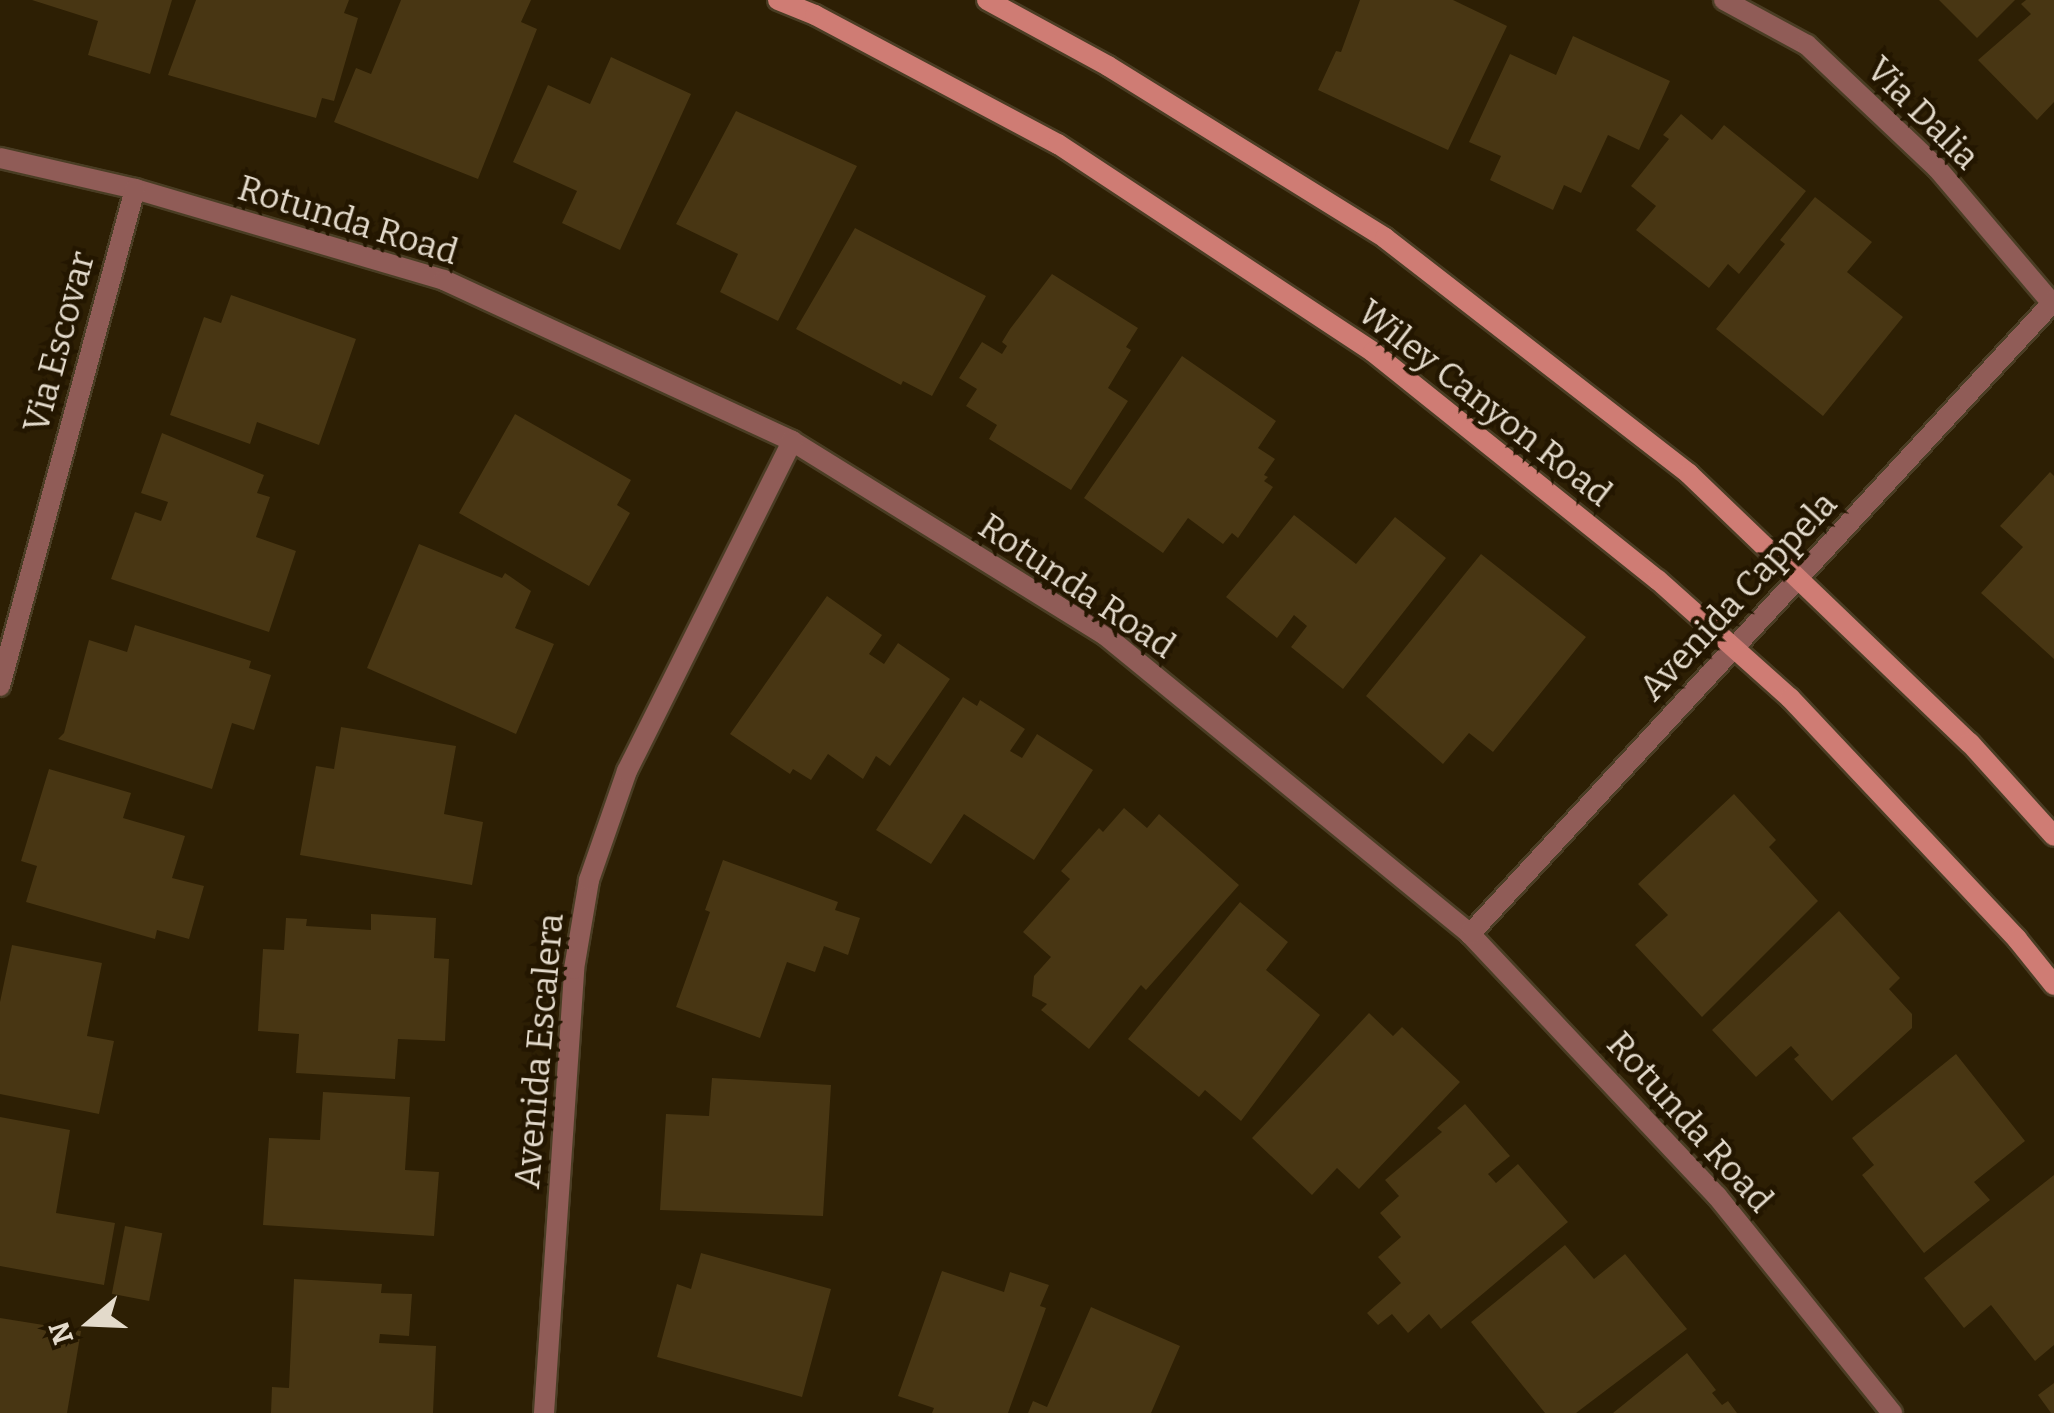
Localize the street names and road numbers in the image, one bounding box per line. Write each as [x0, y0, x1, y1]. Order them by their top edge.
street label: Via Dalia [1858, 48, 1988, 178]
street label: Rotunda Road [233, 167, 463, 273]
street label: Via Escovar [15, 247, 103, 437]
street label: Wiley Canyon Road [1350, 291, 1620, 515]
street label: Avenida Cappela [1631, 483, 1845, 709]
street label: Rotunda Road [971, 505, 1183, 667]
street label: Avenida Escalera [506, 912, 572, 1190]
street label: Rotunda Road [1598, 1023, 1782, 1221]

